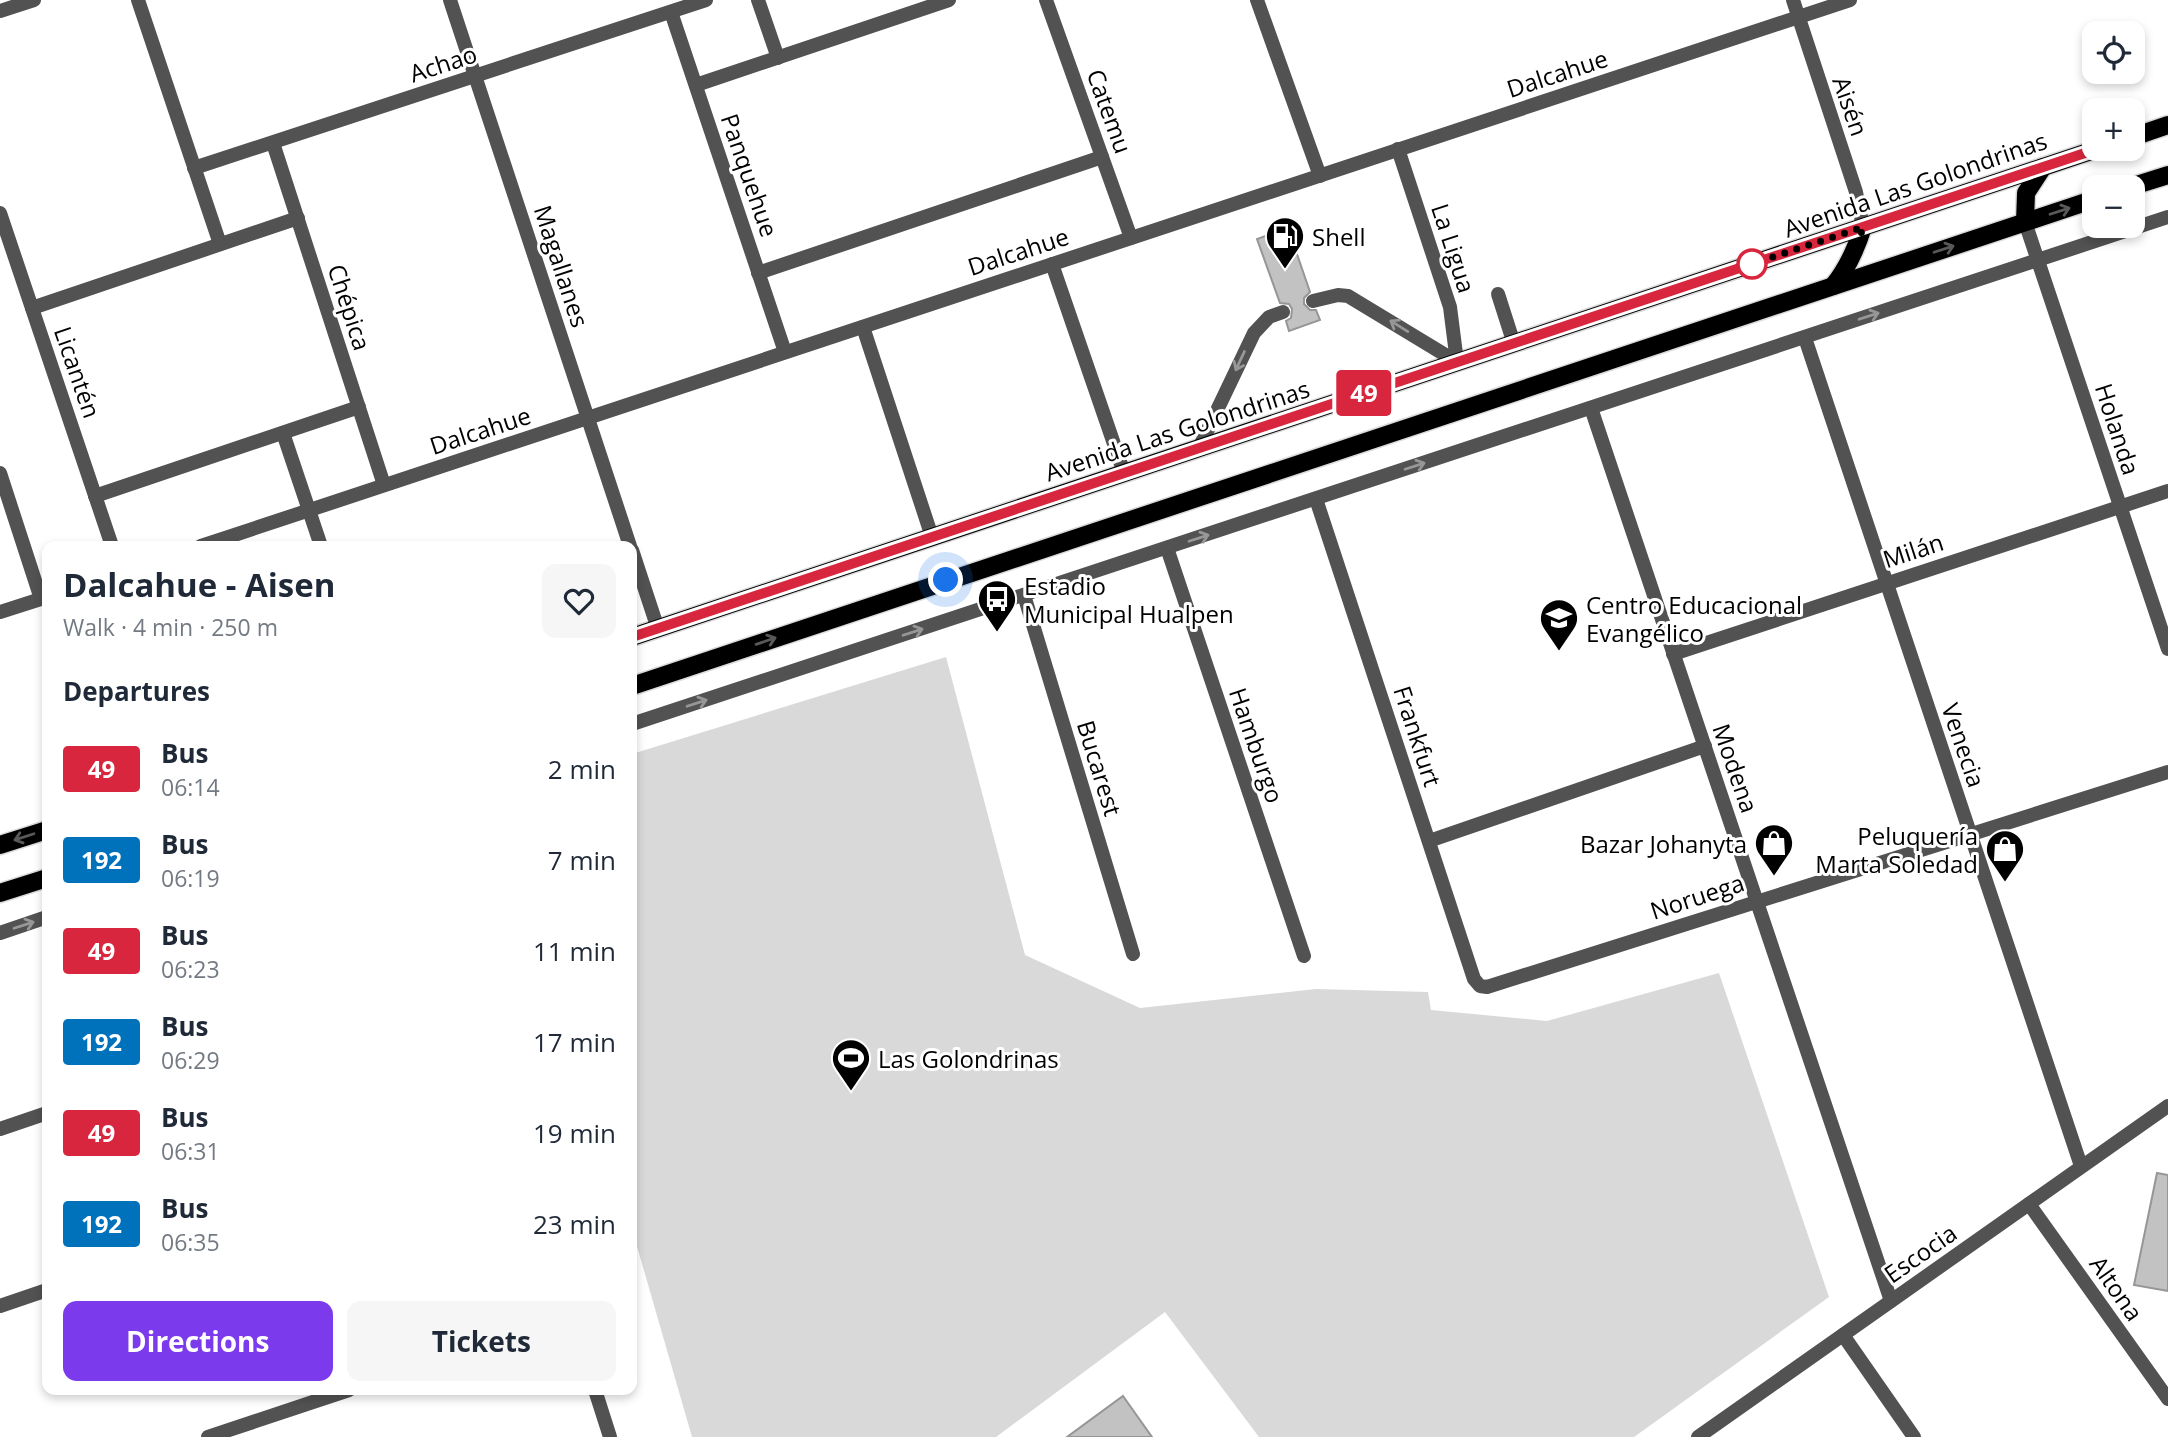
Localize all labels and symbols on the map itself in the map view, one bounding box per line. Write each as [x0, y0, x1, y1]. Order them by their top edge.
street label: Achao [405, 37, 481, 89]
street label: Dalcahue [1502, 41, 1612, 105]
street label: Catemu [1080, 64, 1140, 158]
street label: Aisén [1825, 72, 1877, 140]
street label: Panquehue [714, 109, 786, 241]
street label: Avenida Las Golondrinas [1779, 123, 2051, 245]
street label: La Ligua [1424, 199, 1484, 297]
street label: Magallanes [527, 201, 597, 331]
one-way arrow [2049, 204, 2071, 217]
fuel station icon: Shell [1264, 215, 1306, 270]
street label: Dalcahue [963, 219, 1073, 283]
place label: Shell [1312, 220, 1365, 253]
one-way arrow [1933, 242, 1955, 254]
unlabelled marker [1737, 249, 1767, 279]
street label: Chépica [321, 260, 379, 354]
one-way arrow [1858, 309, 1880, 322]
one-way arrow [1390, 319, 1410, 333]
street label: Licantén [47, 322, 109, 422]
one-way arrow [1233, 350, 1246, 371]
line badge: 49 [1332, 370, 1396, 416]
street label: Avenida Las Golondrinas [1040, 372, 1314, 488]
street label: Holanda [2088, 379, 2148, 479]
street label: Dalcahue [425, 398, 535, 462]
one-way arrow [1403, 459, 1425, 472]
street label: Milán [1879, 525, 1947, 575]
one-way arrow [1187, 531, 1209, 543]
your location [928, 562, 963, 597]
place label: Estadio Municipal Hualpen [1024, 569, 1234, 630]
bus stop icon: Estadio Municipal Hualpen [976, 578, 1018, 633]
place label: Centro Educacional Evangélico [1586, 588, 1802, 649]
school or university icon: Centro Educacional Evangélico [1538, 597, 1580, 652]
one-way arrow [901, 625, 923, 637]
one-way arrow [755, 634, 777, 646]
street label: Frankfurt [1386, 681, 1450, 791]
street label: Hamburgo [1222, 683, 1292, 807]
one-way arrow [685, 696, 707, 708]
street label: Venecia [1934, 699, 1994, 791]
street label: Bucarest [1070, 716, 1130, 820]
street label: Modena [1705, 719, 1767, 817]
place label: Peluquería Marta Soledad [1815, 819, 1978, 880]
shop icon: Bazar Johanyta [1753, 822, 1795, 877]
place label: Bazar Johanyta [1580, 827, 1747, 860]
shop icon: Peluquería Marta Soledad [1984, 828, 2026, 883]
one-way arrow [13, 832, 35, 845]
street label: Noruega [1646, 865, 1748, 927]
one-way arrow [12, 918, 34, 930]
sports icon: Las Golondrinas [830, 1037, 872, 1092]
place label: Las Golondrinas [878, 1042, 1059, 1075]
street label: Escocia [1877, 1216, 1963, 1290]
street label: Altona [2083, 1249, 2151, 1327]

